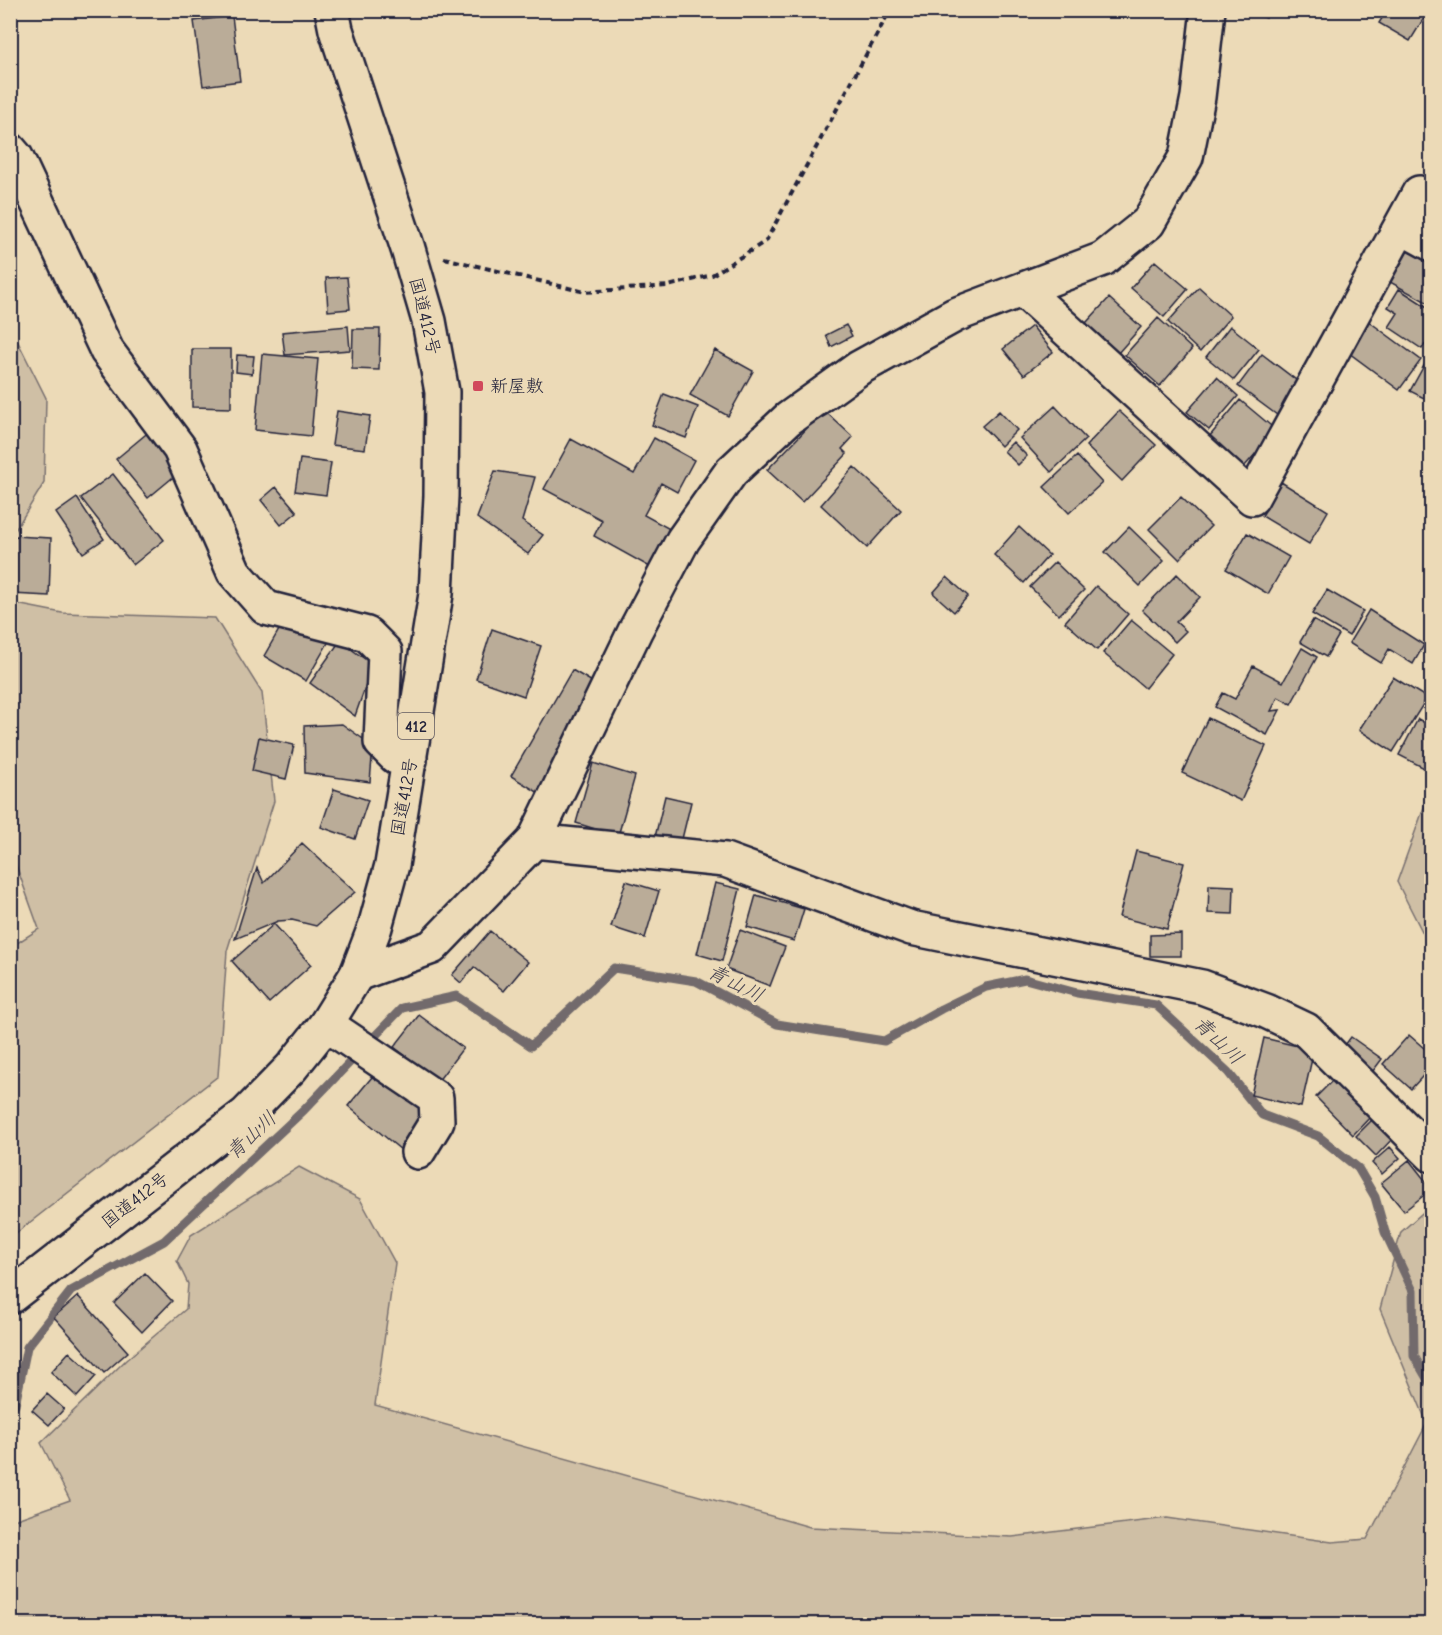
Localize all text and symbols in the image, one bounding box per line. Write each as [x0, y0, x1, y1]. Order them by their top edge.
street label: 国道412号 [405, 275, 444, 357]
place label: 新屋敷 [490, 376, 544, 397]
marker: 新屋敷 [471, 379, 485, 393]
road number: 412 [398, 713, 434, 739]
street label: 国道412号 [387, 756, 422, 838]
water label: 青山川 [704, 960, 768, 1007]
water label: 青山川 [1189, 1011, 1248, 1069]
water label: 青山川 [222, 1106, 281, 1164]
street label: 国道412号 [98, 1168, 173, 1233]

